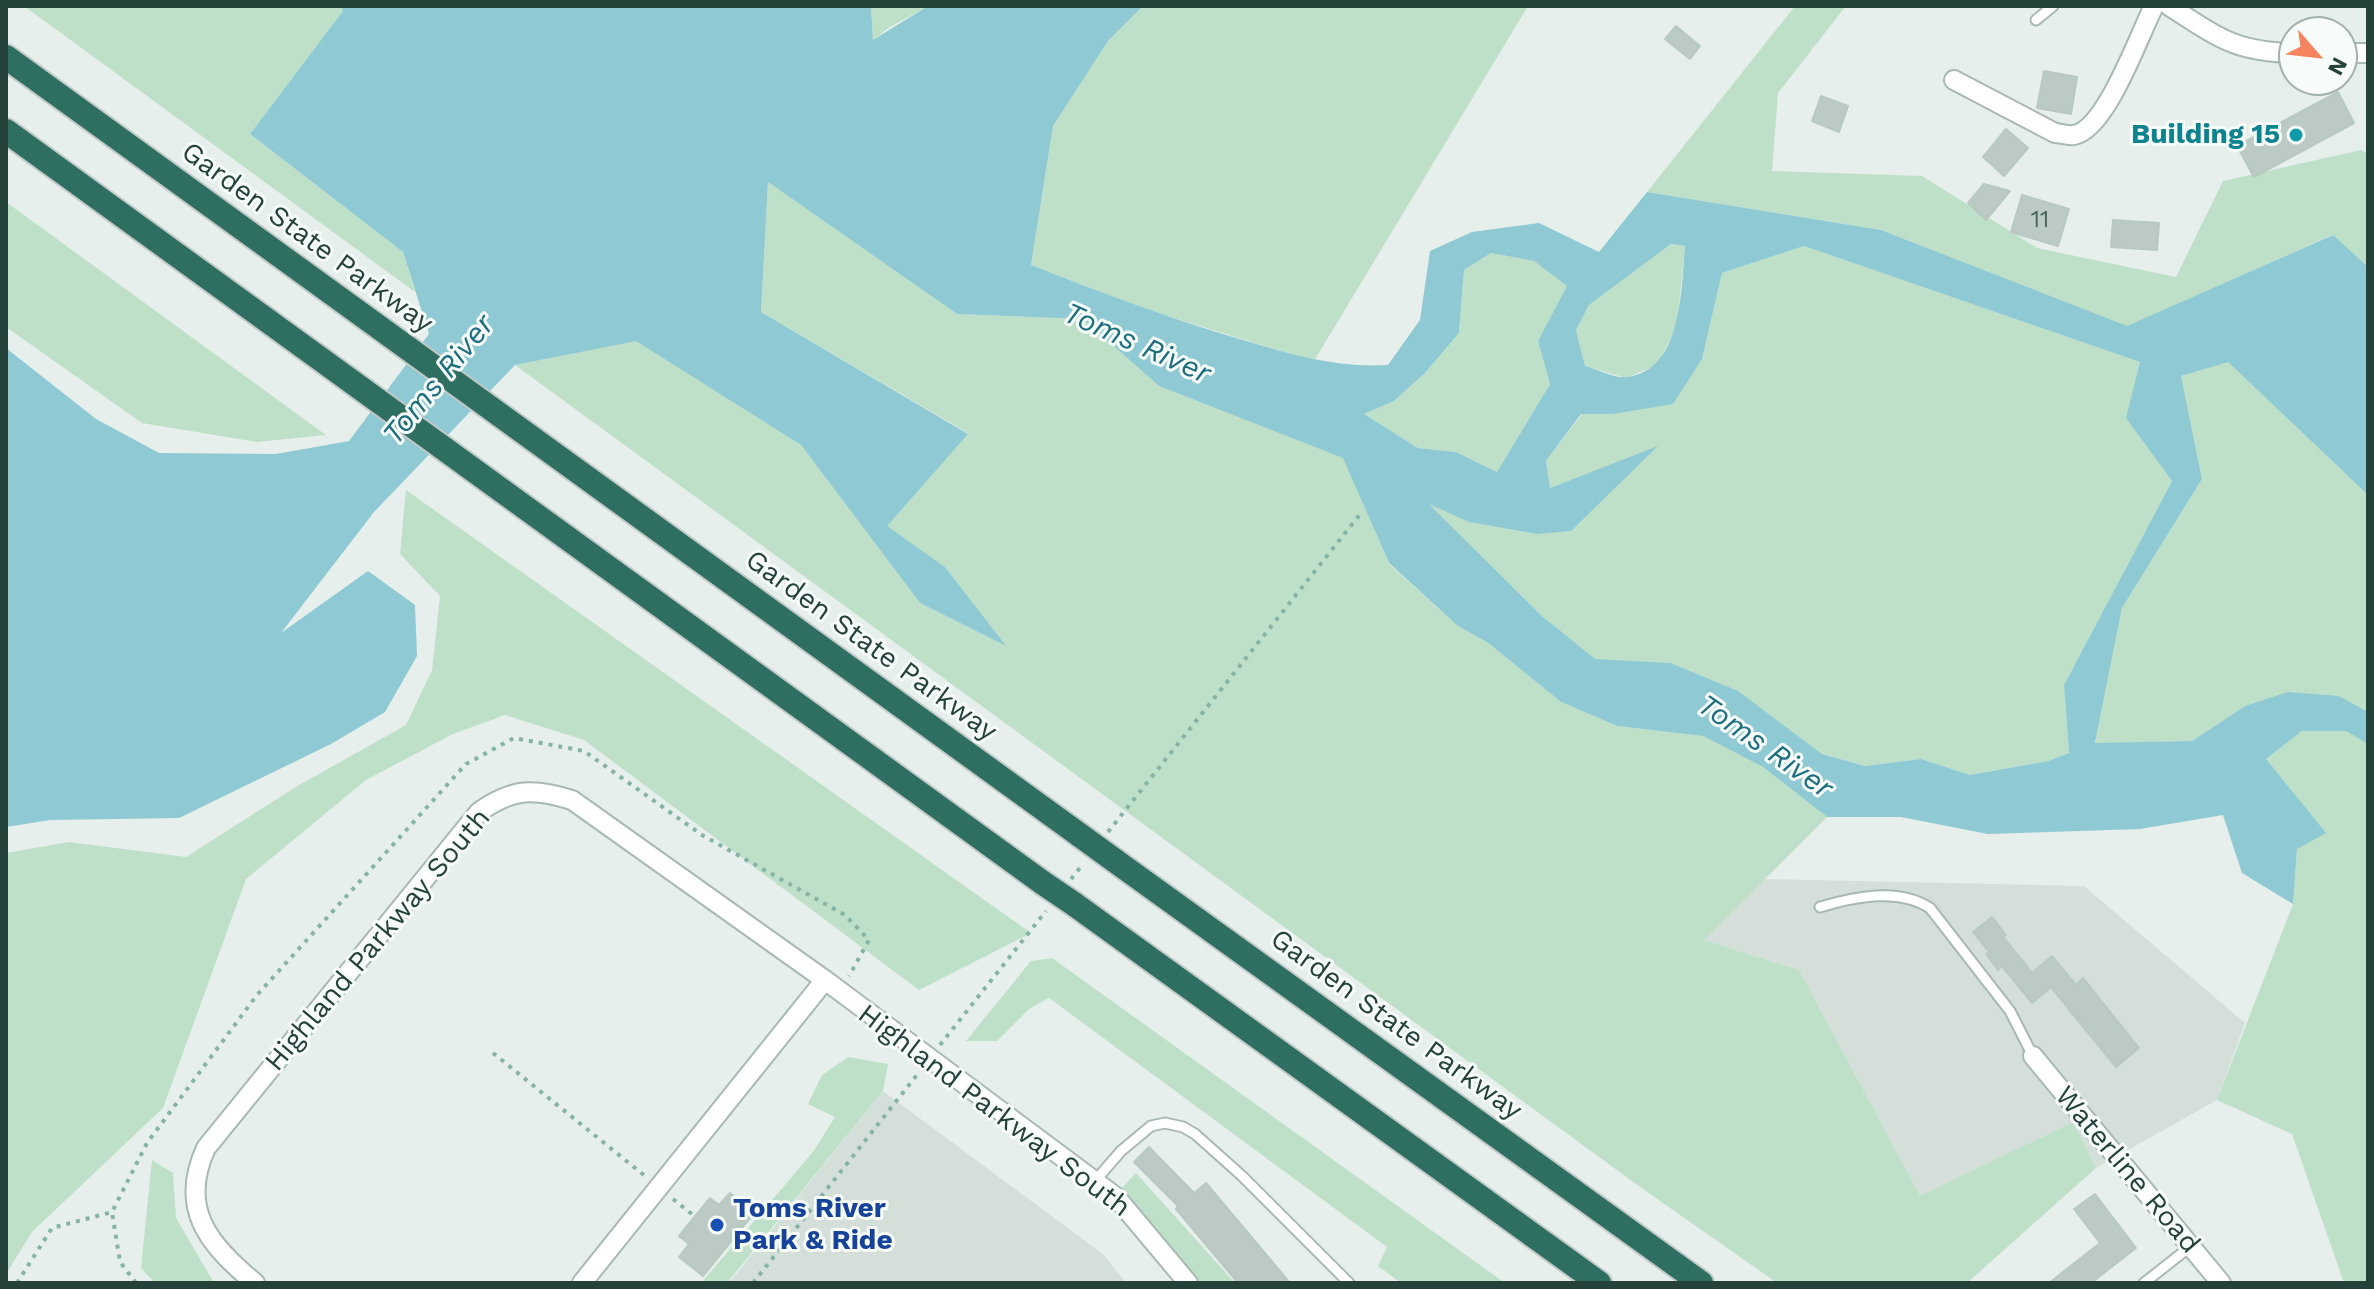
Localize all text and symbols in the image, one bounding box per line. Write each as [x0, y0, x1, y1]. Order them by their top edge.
north arrow [2278, 16, 2358, 96]
text: N [2323, 53, 2353, 80]
place label: Building 15 [2131, 118, 2280, 152]
marker: Building 15 [2287, 126, 2305, 144]
street label: Garden State Parkway [175, 135, 439, 341]
house number: 11 [2031, 206, 2049, 234]
water label: Toms River [1058, 296, 1216, 392]
water label: Toms River [376, 308, 502, 452]
street label: Garden State Parkway [739, 543, 1003, 749]
water label: Toms River [1690, 687, 1840, 807]
street label: Highland Parkway South [258, 802, 498, 1078]
street label: Garden State Parkway [1264, 922, 1528, 1128]
street label: Highland Parkway South [851, 998, 1137, 1224]
street label: Waterline Road [2047, 1080, 2207, 1260]
place label: Toms River Park & Ride [733, 1192, 893, 1258]
marker: Toms River Park & Ride [708, 1216, 726, 1234]

